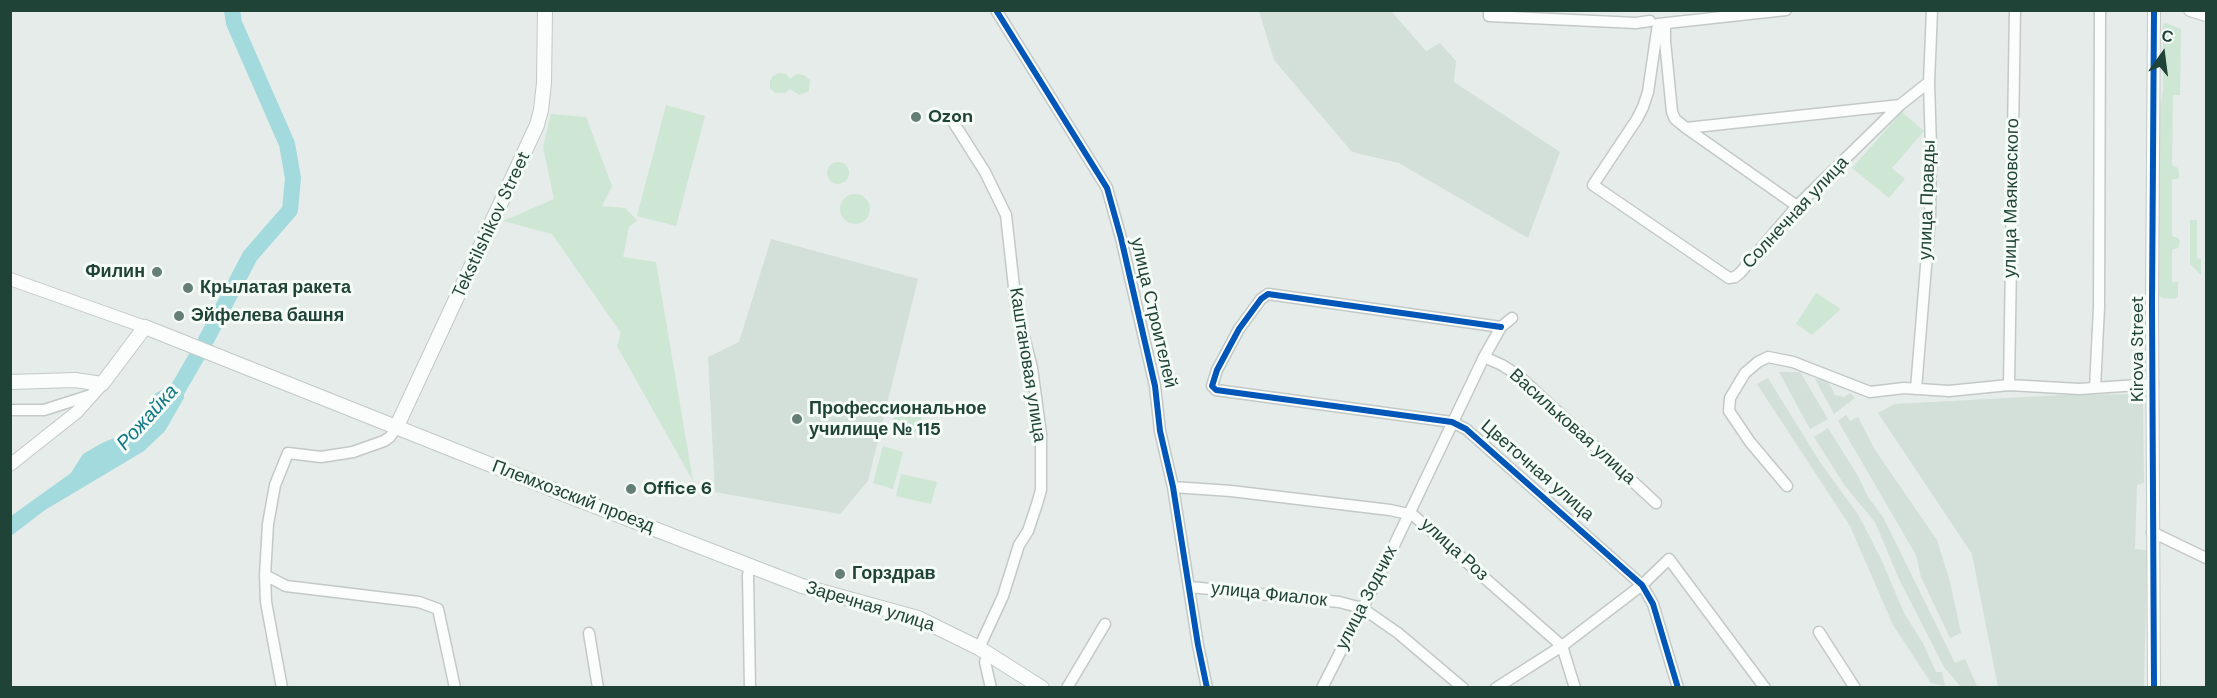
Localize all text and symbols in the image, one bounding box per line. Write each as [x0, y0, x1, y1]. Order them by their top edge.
north arrow [2133, 24, 2193, 84]
text: С [2159, 24, 2176, 48]
place label: Ozon [928, 106, 973, 128]
marker: Ozon [909, 110, 923, 124]
street label: улица Маяковского [2000, 118, 2024, 278]
street label: улица Правды [1915, 140, 1941, 260]
street label: Tekstilshikov Street [449, 148, 535, 302]
street label: Солнечная улица [1738, 152, 1854, 274]
street label: улица Строителей [1125, 236, 1181, 390]
place label: Филин [85, 261, 145, 283]
marker: Филин [150, 265, 164, 279]
place label: Крылатая ракета [200, 277, 351, 299]
marker: Крылатая ракета [181, 281, 195, 295]
street label: Каштановая улица [1004, 286, 1050, 444]
street label: Kirova Street [2127, 296, 2149, 402]
place label: Эйфелева башня [191, 305, 344, 327]
marker: Эйфелева башня [172, 309, 186, 323]
street label: Васильковая улица [1504, 365, 1640, 489]
water label: Рожайка [112, 380, 184, 456]
place label: Профессиональное училище № 115 [809, 398, 987, 440]
marker: Профессиональное училище № 115 [790, 412, 804, 426]
street label: Цветочная улица [1476, 416, 1598, 526]
street label: Племхозский проезд [489, 456, 657, 538]
place label: Office 6 [643, 478, 712, 500]
marker: Office 6 [624, 482, 638, 496]
street label: улица Роз [1416, 514, 1492, 586]
street label: улица Зодчих [1332, 542, 1402, 654]
place label: Горздрав [852, 563, 936, 585]
marker: Горздрав [833, 567, 847, 581]
street label: Заречная улица [803, 577, 937, 637]
street label: улица Фиалок [1210, 578, 1328, 612]

